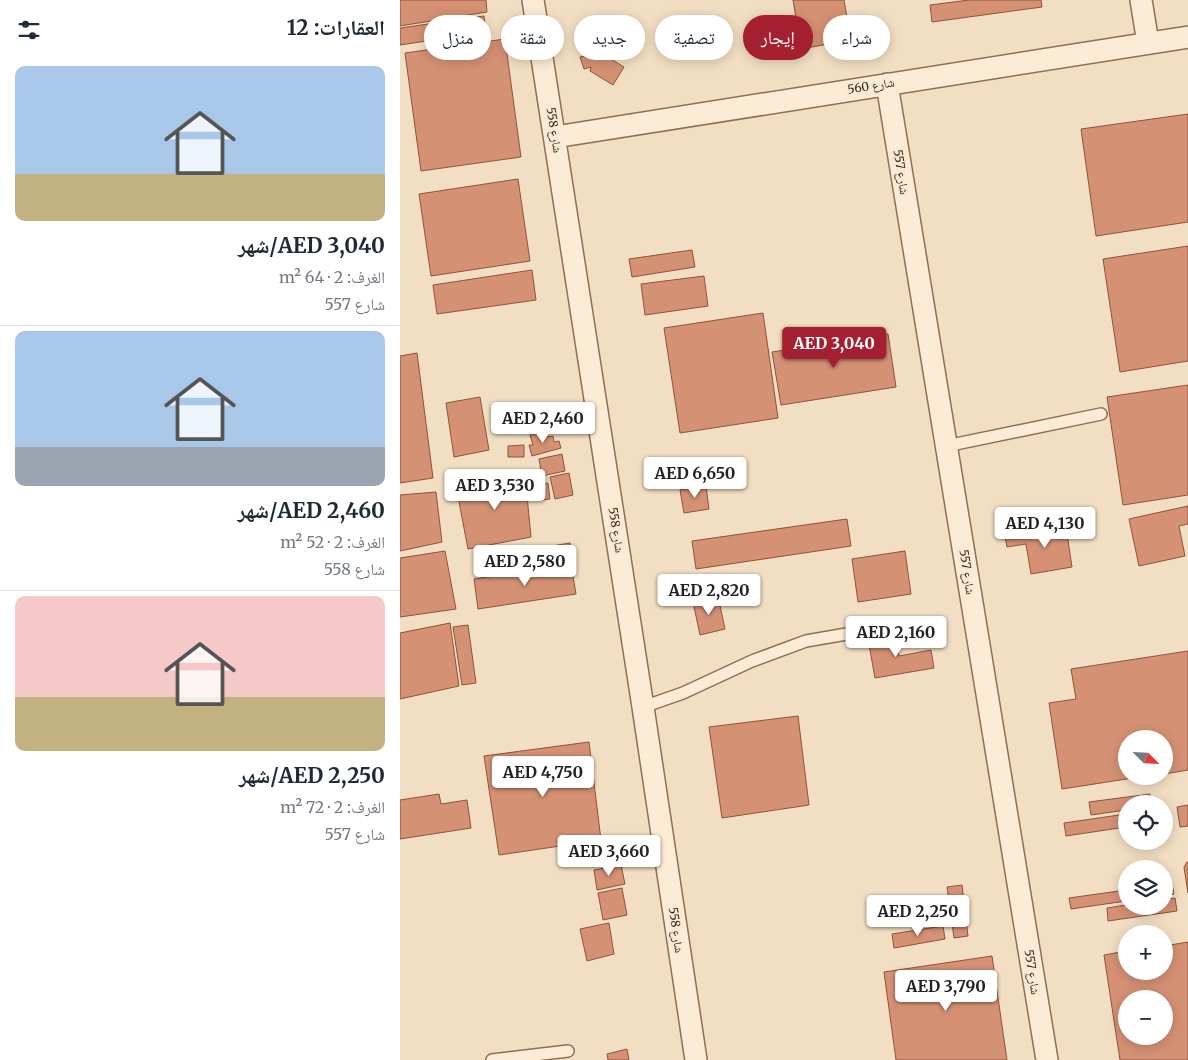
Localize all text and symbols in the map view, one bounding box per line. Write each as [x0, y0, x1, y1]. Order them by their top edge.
text: العقارات: 12 [287, 14, 385, 41]
chip: منزل [424, 15, 491, 60]
chip: شقة [501, 15, 564, 60]
chip: جديد [574, 15, 645, 60]
chip: تصفية [655, 15, 733, 60]
chip: إيجار [743, 15, 813, 60]
chip: شراء [823, 15, 890, 60]
icon: filters [15, 16, 43, 44]
street label: شارع 560 [846, 74, 896, 98]
icon: home [155, 98, 245, 188]
street label: شارع 558 [543, 106, 566, 154]
street label: شارع 557 [890, 148, 912, 196]
text: AED 3,040/شهر [238, 232, 385, 259]
text: الغرف: 2 · 64 m² [279, 267, 385, 287]
text: شارع 557 [325, 294, 385, 314]
pin: AED 3,040 [777, 326, 891, 369]
text: AED 3,040 [793, 333, 875, 353]
icon: home [155, 364, 245, 454]
pin: AED 2,460 [486, 402, 600, 444]
text: AED 2,460 [502, 408, 584, 428]
pin: AED 6,650 [638, 456, 752, 499]
text: AED 6,650 [655, 463, 735, 483]
pin: AED 3,530 [438, 468, 552, 511]
text: AED 3,530 [455, 475, 535, 495]
text: AED 2,460/شهر [238, 497, 385, 524]
street label: شارع 558 [605, 506, 628, 554]
pin: AED 4,130 [988, 506, 1102, 549]
text: AED 4,130 [1006, 513, 1085, 533]
text: الغرف: 2 · 52 m² [280, 532, 385, 552]
pin: AED 2,580 [468, 544, 582, 587]
street label: شارع 557 [956, 548, 978, 596]
text: AED 2,580 [484, 551, 566, 571]
text: شارع 558 [324, 559, 385, 579]
pin: AED 2,820 [652, 574, 766, 616]
text: AED 2,820 [668, 580, 750, 600]
pin: AED 2,160 [839, 616, 953, 658]
text: AED 2,160 [857, 622, 935, 642]
icon: home [155, 629, 245, 719]
north arrow [1118, 730, 1172, 785]
map controls [1118, 730, 1173, 1045]
pin: AED 4,750 [486, 756, 600, 798]
text: AED 2,250/شهر [239, 762, 385, 789]
text: AED 4,750 [503, 762, 583, 782]
button: locate [1118, 795, 1173, 850]
text: الغرف: 2 · 72 m² [280, 797, 385, 817]
text: شارع 557 [325, 824, 385, 844]
pin: AED 3,660 [552, 834, 666, 877]
text: AED 3,660 [568, 841, 650, 861]
button: layers [1118, 860, 1173, 915]
pin: AED 2,250 [861, 894, 975, 937]
text: AED 2,250 [878, 901, 959, 921]
street label: شارع 558 [665, 906, 687, 954]
button: + [1118, 925, 1173, 980]
street label: شارع 557 [1021, 948, 1043, 996]
pin: AED 3,790 [889, 970, 1003, 1012]
text: AED 3,790 [906, 976, 986, 996]
button: − [1118, 990, 1173, 1045]

